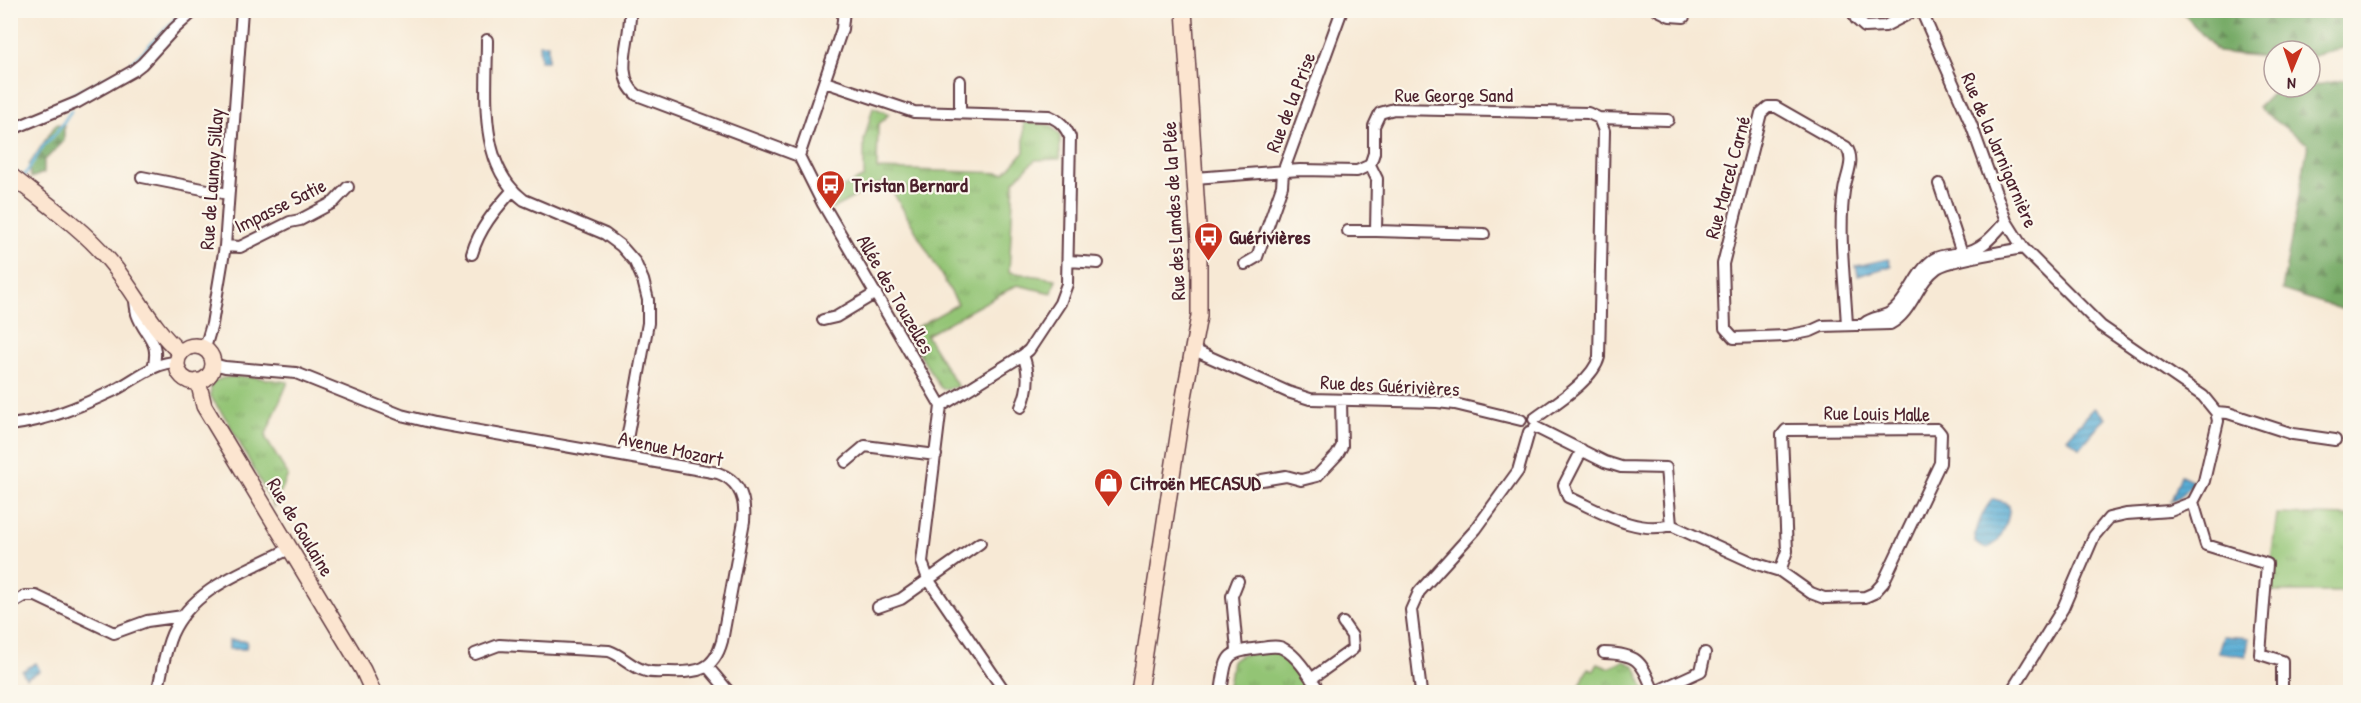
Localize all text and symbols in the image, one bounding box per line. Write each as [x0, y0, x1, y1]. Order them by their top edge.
north arrow [2262, 39, 2322, 99]
street label: Rue de la Prise [1259, 48, 1321, 156]
street label: Rue de la Jarnigarnière [1955, 68, 2045, 232]
text: N [2286, 73, 2296, 95]
street label: Rue George Sand [1395, 81, 1513, 108]
street label: Rue de Launay Sillay [193, 107, 229, 251]
street label: Rue Marcel Carné [1698, 113, 1756, 241]
street label: Rue des Landes de la Plée [1155, 121, 1191, 301]
bus stop icon: Tristan Bernard [815, 168, 847, 210]
street label: Impasse Satie [230, 171, 330, 239]
place label: Tristan Bernard [851, 171, 968, 198]
bus stop icon: Guérivières [1192, 220, 1224, 262]
place label: Guérivières [1229, 223, 1311, 250]
street label: Allée des Touzelles [851, 230, 941, 359]
street label: Rue des Guérivières [1320, 368, 1461, 402]
street label: Rue Louis Malle [1824, 399, 1930, 427]
street label: Avenue Mozart [616, 424, 727, 472]
shop icon: Citroën MECASUD [1093, 466, 1125, 508]
place label: Citroën MECASUD [1130, 469, 1261, 496]
street label: Rue de Goulaine [261, 473, 341, 581]

